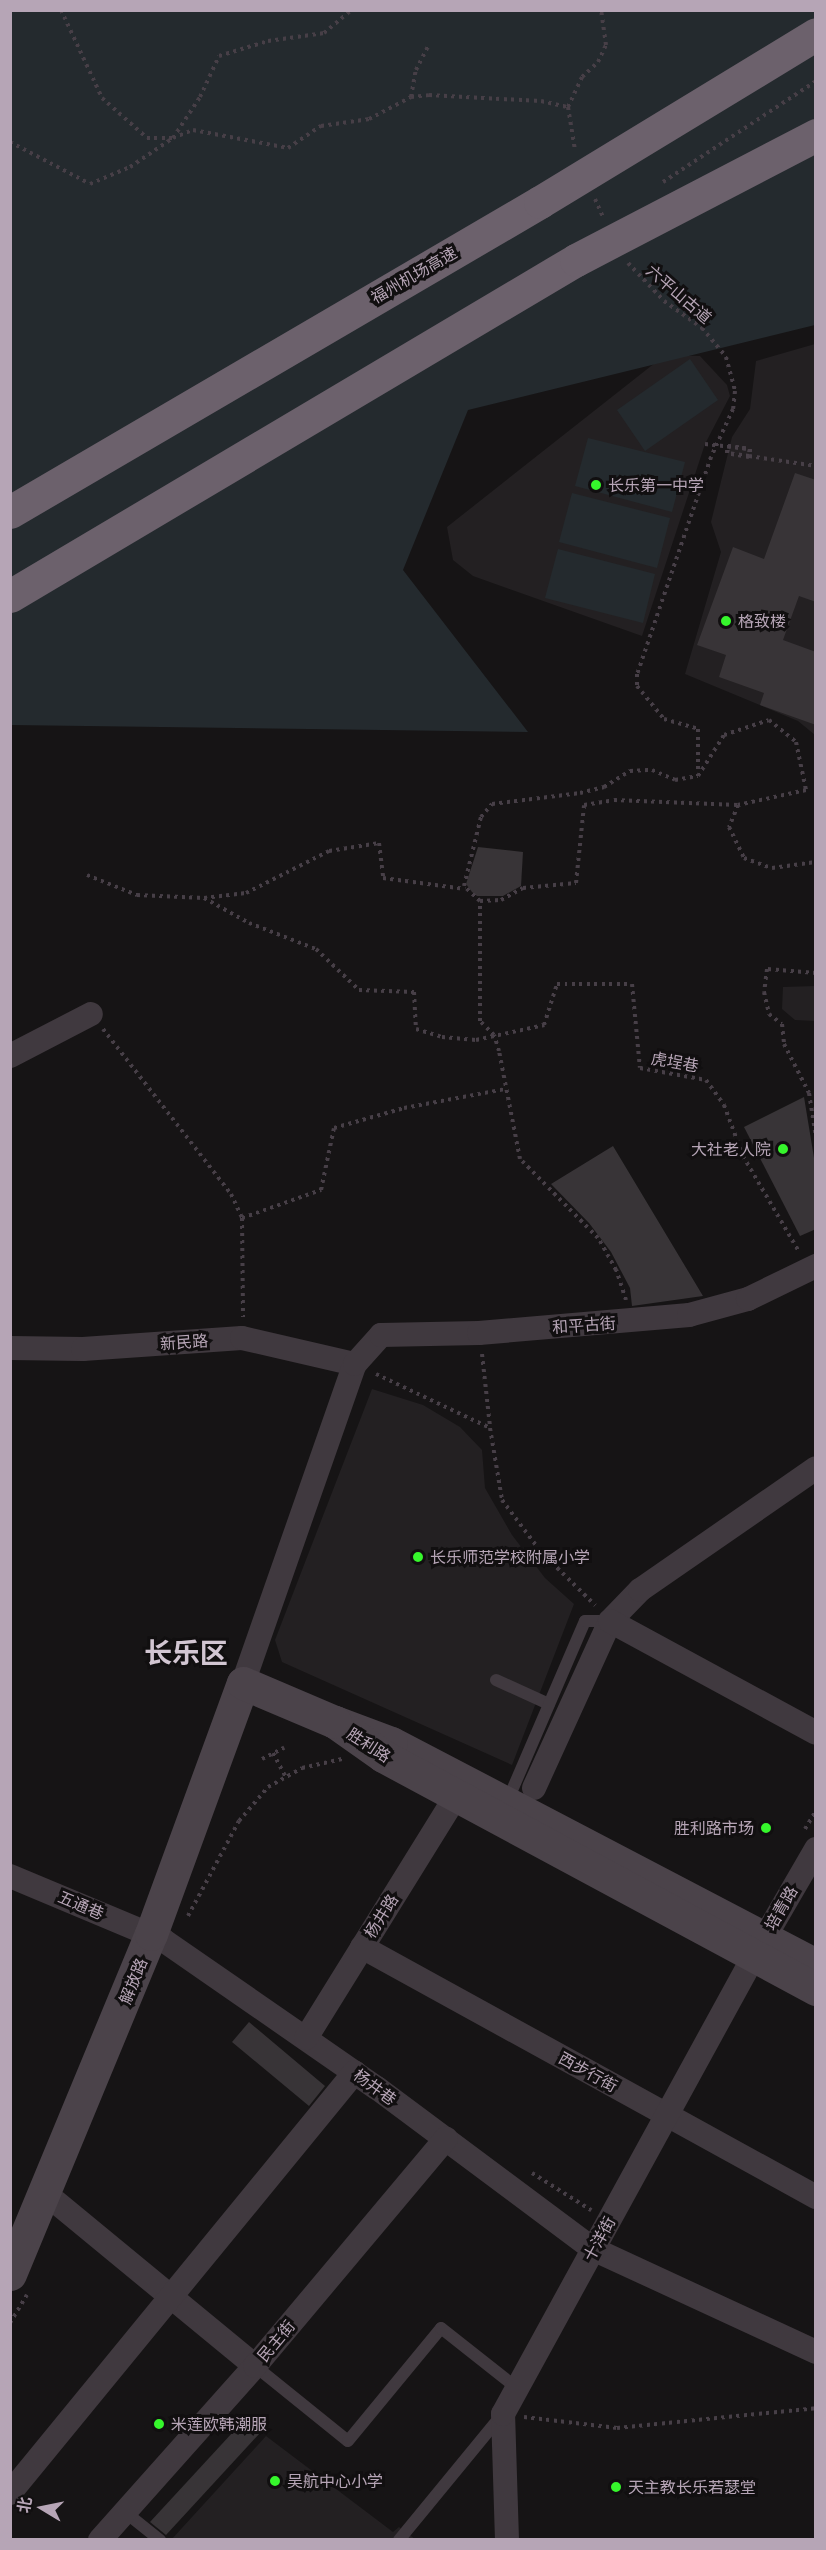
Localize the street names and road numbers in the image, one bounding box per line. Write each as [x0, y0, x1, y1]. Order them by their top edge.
street label: 福州机场高速 [368, 243, 460, 307]
street label: 六平山古道 [643, 261, 715, 327]
street label: 虎埕巷 [650, 1048, 700, 1076]
street label: 和平古街 [551, 1313, 617, 1337]
street label: 新民路 [159, 1331, 209, 1353]
street label: 胜利路 [344, 1724, 394, 1766]
street label: 培青路 [761, 1882, 801, 1934]
street label: 五通巷 [55, 1887, 107, 1923]
street label: 杨井路 [360, 1891, 402, 1941]
street label: 解放路 [115, 1955, 151, 2007]
street label: 西步行街 [555, 2048, 621, 2096]
street label: 杨井巷 [350, 2065, 400, 2109]
street label: 十洋街 [579, 2213, 619, 2265]
street label: 民主街 [253, 2316, 299, 2366]

